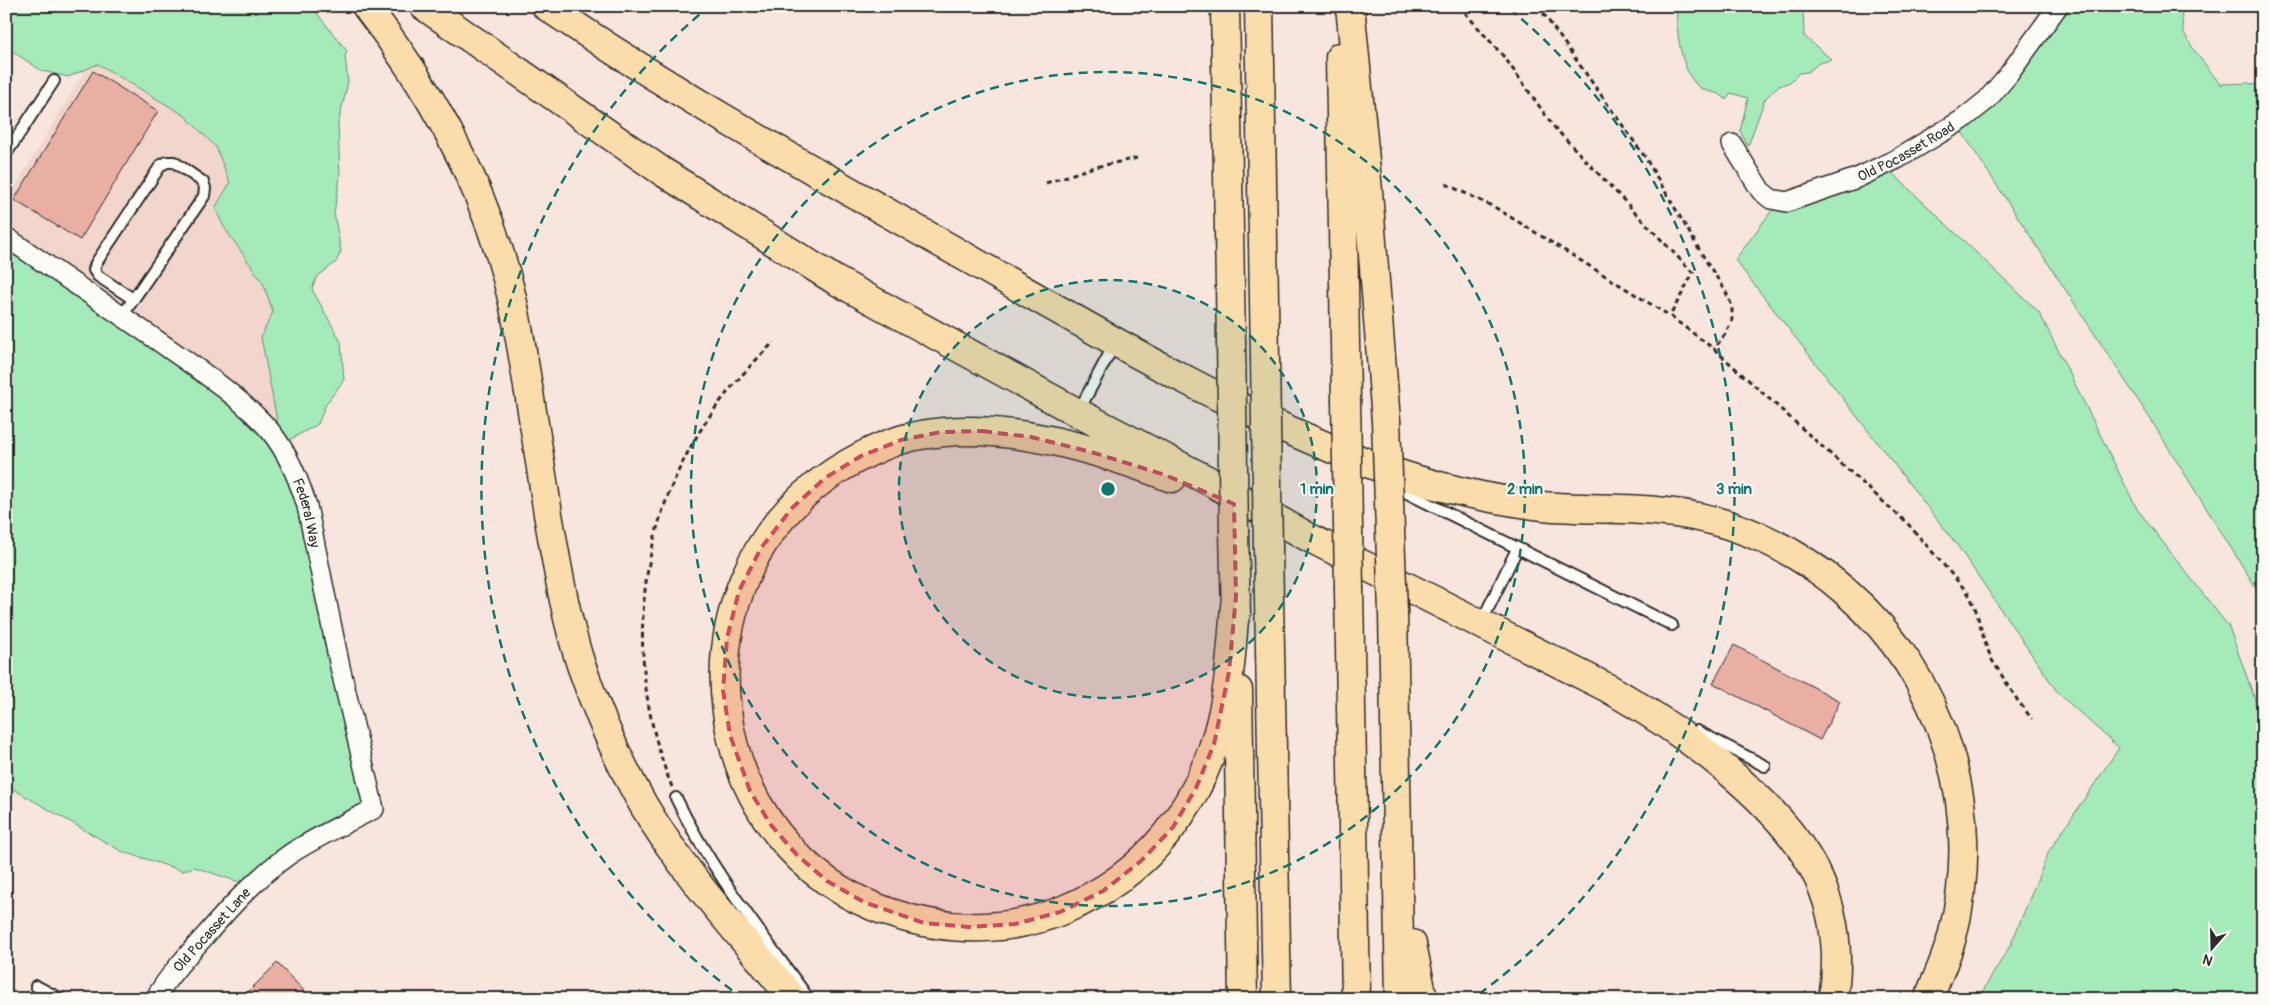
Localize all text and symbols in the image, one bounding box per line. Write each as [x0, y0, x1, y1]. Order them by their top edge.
street label: Old Pocasset Road [1855, 118, 1958, 185]
street label: Federal Way [289, 476, 324, 549]
centre of rings [1099, 480, 1117, 498]
text: 1 min [1300, 480, 1334, 499]
text: 2 min [1507, 480, 1543, 499]
text: 3 min [1716, 480, 1752, 499]
street label: Old Pocasset Lane [170, 884, 254, 976]
north arrow [2186, 922, 2236, 972]
text: N [2200, 950, 2215, 969]

